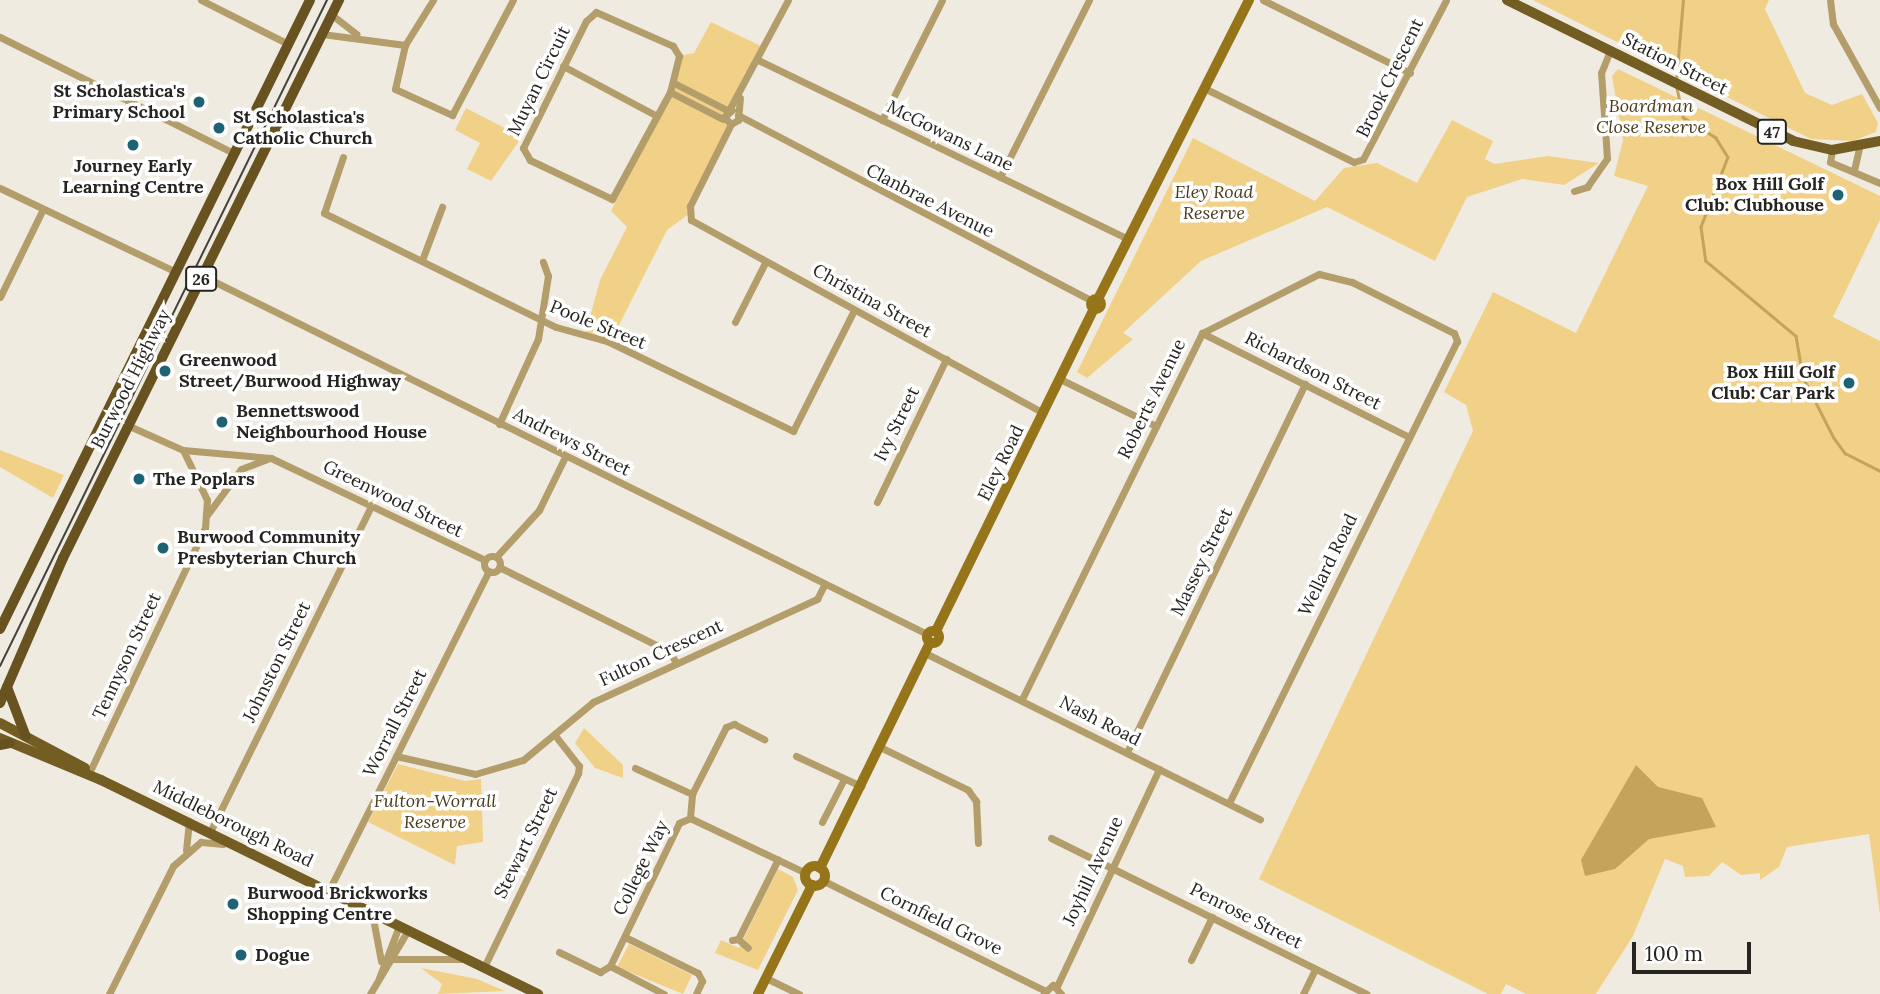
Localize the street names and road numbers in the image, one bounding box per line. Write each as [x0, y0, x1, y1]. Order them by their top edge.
street label: Brook Crescent [1352, 15, 1428, 141]
street label: Muyan Circuit [503, 23, 575, 139]
street label: Station Street [1619, 28, 1731, 100]
street label: McGowans Lane [883, 96, 1017, 176]
road number: 47 [1756, 120, 1788, 144]
street label: Clanbrae Avenue [862, 159, 998, 243]
street label: Christina Street [809, 259, 935, 343]
road number: 26 [184, 266, 218, 292]
street label: Poole Street [547, 296, 649, 354]
street label: Burwood Highway [87, 306, 175, 452]
street label: Richardson Street [1241, 327, 1385, 415]
street label: Roberts Avenue [1114, 335, 1190, 463]
street label: Ivy Street [870, 383, 924, 465]
street label: Andrews Street [510, 403, 634, 481]
street label: Eley Road [973, 422, 1029, 504]
street label: Greenwood Street [319, 456, 467, 542]
street label: Massey Street [1167, 505, 1237, 619]
street label: Wellard Road [1294, 510, 1362, 620]
street label: Tennyson Street [88, 589, 166, 723]
street label: Johnston Street [238, 598, 316, 726]
street label: Fulton Crescent [596, 615, 726, 691]
street label: Worrall Street [359, 666, 431, 780]
street label: Nash Road [1056, 691, 1144, 751]
street label: Middleborough Road [149, 776, 317, 872]
street label: Stewart Street [490, 784, 562, 902]
street label: Joyhill Avenue [1058, 813, 1128, 929]
street label: College Way [609, 817, 673, 919]
street label: Penrose Street [1186, 878, 1306, 954]
street label: Cornfield Grove [876, 882, 1006, 960]

